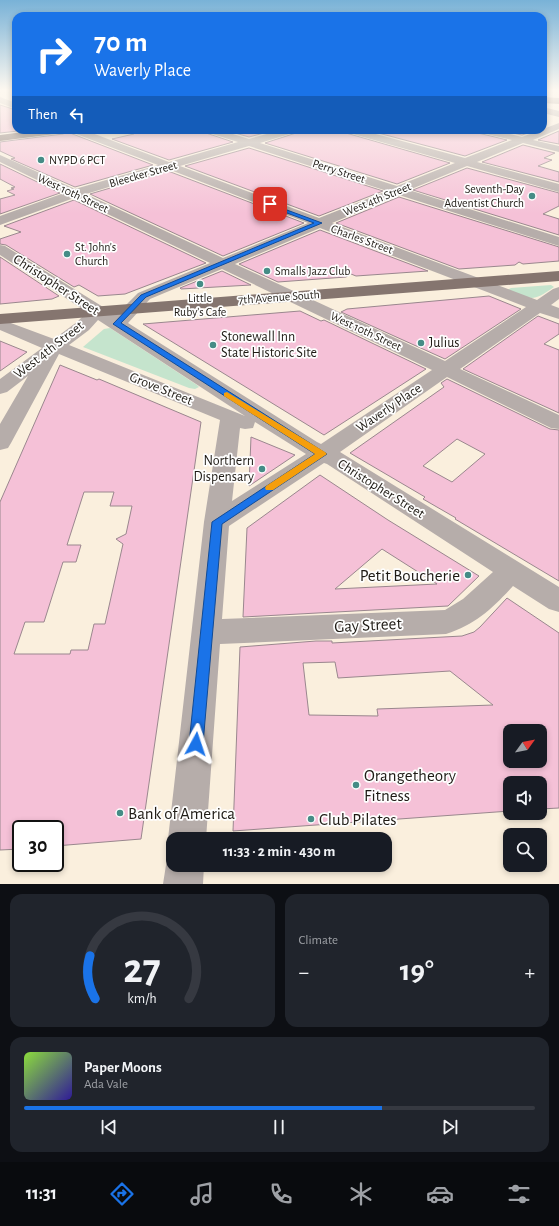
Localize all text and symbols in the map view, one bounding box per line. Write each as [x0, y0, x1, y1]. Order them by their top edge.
icon: right [28, 28, 80, 80]
text: 70 m [94, 29, 148, 57]
text: Waverly Place [94, 62, 191, 80]
icon: left [66, 104, 88, 126]
text: Then [28, 107, 58, 122]
place label: NYPD 6 PCT [49, 154, 106, 166]
marker: NYPD 6 PCT [36, 155, 46, 165]
street label: Perry Street [311, 157, 367, 186]
street label: Bleecker Street [108, 159, 178, 189]
street label: West 10th Street [36, 171, 110, 215]
street label: West 4th Street [341, 180, 413, 218]
place label: Seventh-Day Adventist Church [444, 183, 524, 209]
pin [253, 187, 287, 221]
marker: Seventh-Day Adventist Church [527, 191, 537, 201]
icon: arrive [259, 193, 281, 215]
street label: Charles Street [329, 222, 395, 256]
place label: St. John’s Church [75, 241, 116, 267]
marker: St. John’s Church [62, 249, 72, 259]
street label: Christopher Street [11, 252, 102, 318]
place label: Smalls Jazz Club [275, 265, 350, 277]
marker: Smalls Jazz Club [262, 266, 272, 276]
marker: Little Ruby’s Cafe [195, 279, 205, 289]
street label: 7th Avenue South [238, 288, 320, 306]
place label: Little Ruby’s Cafe [174, 292, 226, 319]
street label: West 10th Street [329, 309, 403, 353]
street label: West 4th Street [12, 318, 87, 381]
place label: Stonewall Inn State Historic Site [221, 330, 317, 360]
place label: Julius [429, 336, 460, 350]
marker: Julius [416, 338, 426, 348]
marker: Stonewall Inn State Historic Site [208, 340, 218, 350]
street label: Grove Street [127, 370, 195, 408]
street label: Waverly Place [354, 381, 424, 435]
place label: Northern Dispensary [193, 454, 254, 484]
street label: Christopher Street [335, 457, 427, 522]
marker: Northern Dispensary [257, 464, 267, 474]
place label: Petit Boucherie [360, 567, 460, 584]
marker: Petit Boucherie [463, 570, 473, 580]
street label: Gay Street [334, 615, 403, 636]
position arrow [175, 723, 217, 765]
north arrow [503, 724, 547, 768]
map controls [503, 724, 547, 872]
place label: Orangetheory Fitness [364, 767, 457, 804]
button: sound [503, 776, 547, 820]
marker: Orangetheory Fitness [351, 780, 361, 790]
place label: Bank of America [128, 805, 235, 822]
marker: Bank of America [115, 808, 125, 818]
place label: Club Pilates [319, 811, 397, 828]
marker: Club Pilates [306, 814, 316, 824]
speed limit sign: 30 [12, 820, 64, 872]
button: search [503, 828, 547, 872]
text: 11:33 · 2 min · 430 m [223, 844, 335, 859]
text: Climate [299, 934, 338, 947]
text: 27 [123, 948, 161, 989]
text: 19° [400, 956, 434, 986]
text: − [299, 961, 309, 983]
text: + [524, 961, 535, 983]
text: km/h [128, 991, 157, 1005]
text: Paper Moons [84, 1060, 162, 1075]
text: Ada Vale [84, 1078, 128, 1091]
icon: previous [98, 1116, 120, 1138]
icon: pause [268, 1116, 290, 1138]
icon: next [439, 1116, 461, 1138]
icon: directions [108, 1180, 136, 1208]
icon: music [188, 1180, 216, 1208]
icon: phone [267, 1180, 295, 1208]
icon: climate [347, 1180, 375, 1208]
icon: car [426, 1180, 454, 1208]
icon: filters [505, 1180, 533, 1208]
text: 11:31 [26, 1185, 57, 1203]

